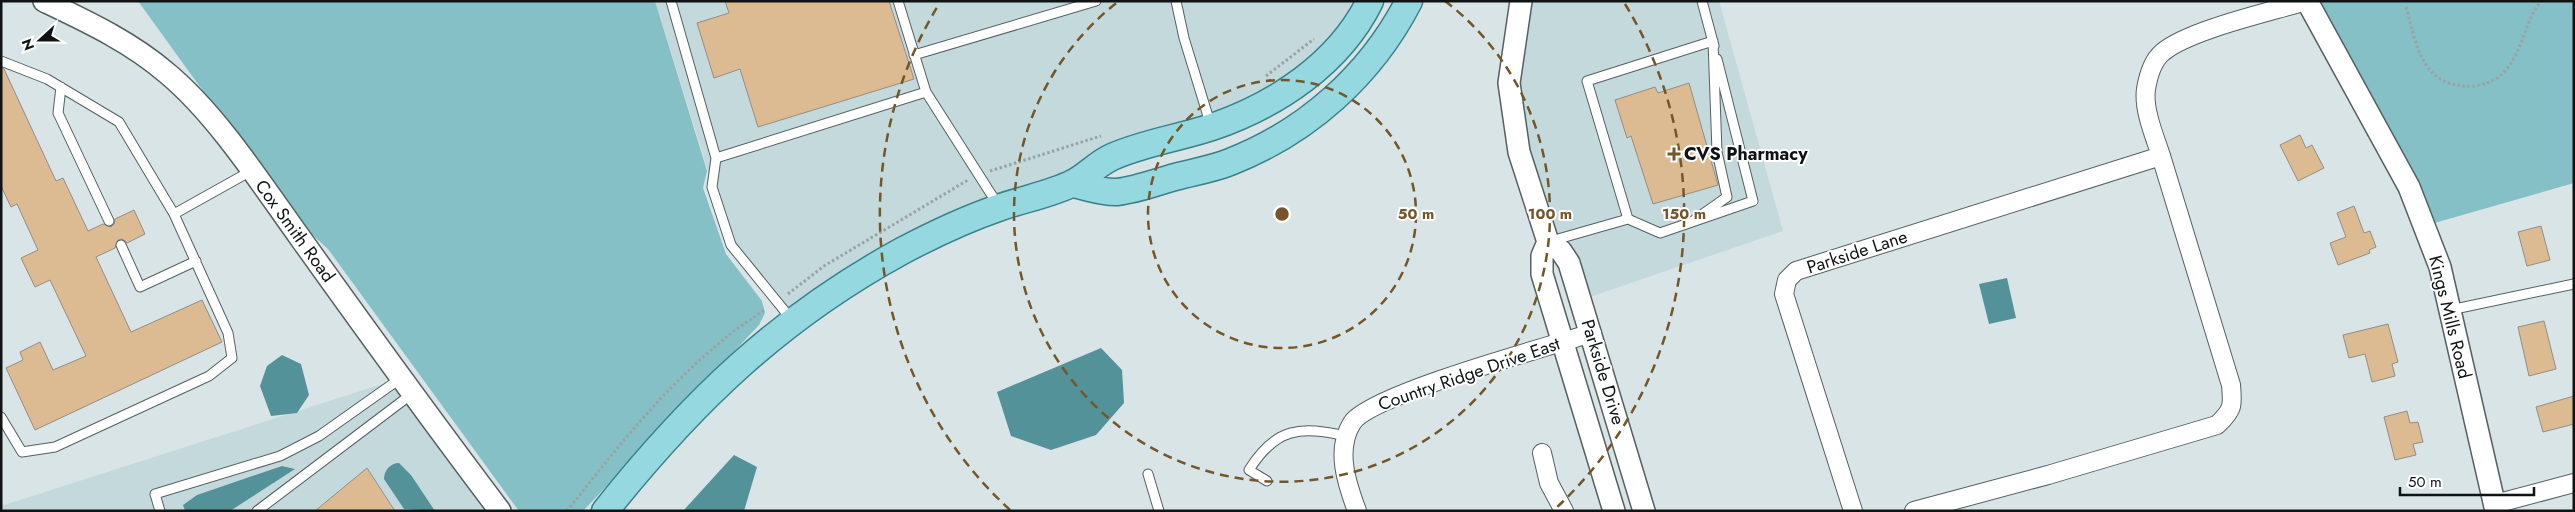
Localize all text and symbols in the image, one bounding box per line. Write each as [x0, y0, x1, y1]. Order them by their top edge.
north arrow [15, 15, 65, 65]
text: N [17, 36, 39, 53]
place label: CVS Pharmacy [1684, 141, 1808, 167]
marker: CVS Pharmacy [1668, 148, 1680, 160]
street label: Cox Smith Road [249, 174, 341, 288]
text: 50 m [1398, 203, 1434, 225]
text: 100 m [1528, 203, 1572, 225]
text: 150 m [1662, 203, 1706, 225]
centre of rings [1273, 205, 1291, 223]
street label: Parkside Lane [1803, 224, 1911, 280]
street label: Kings Mills Road [2422, 253, 2478, 381]
street label: Parkside Drive [1575, 316, 1631, 428]
street label: Country Ridge Drive East [1375, 330, 1564, 417]
scale bar [2400, 464, 2534, 496]
text: 50 m [2408, 471, 2442, 493]

